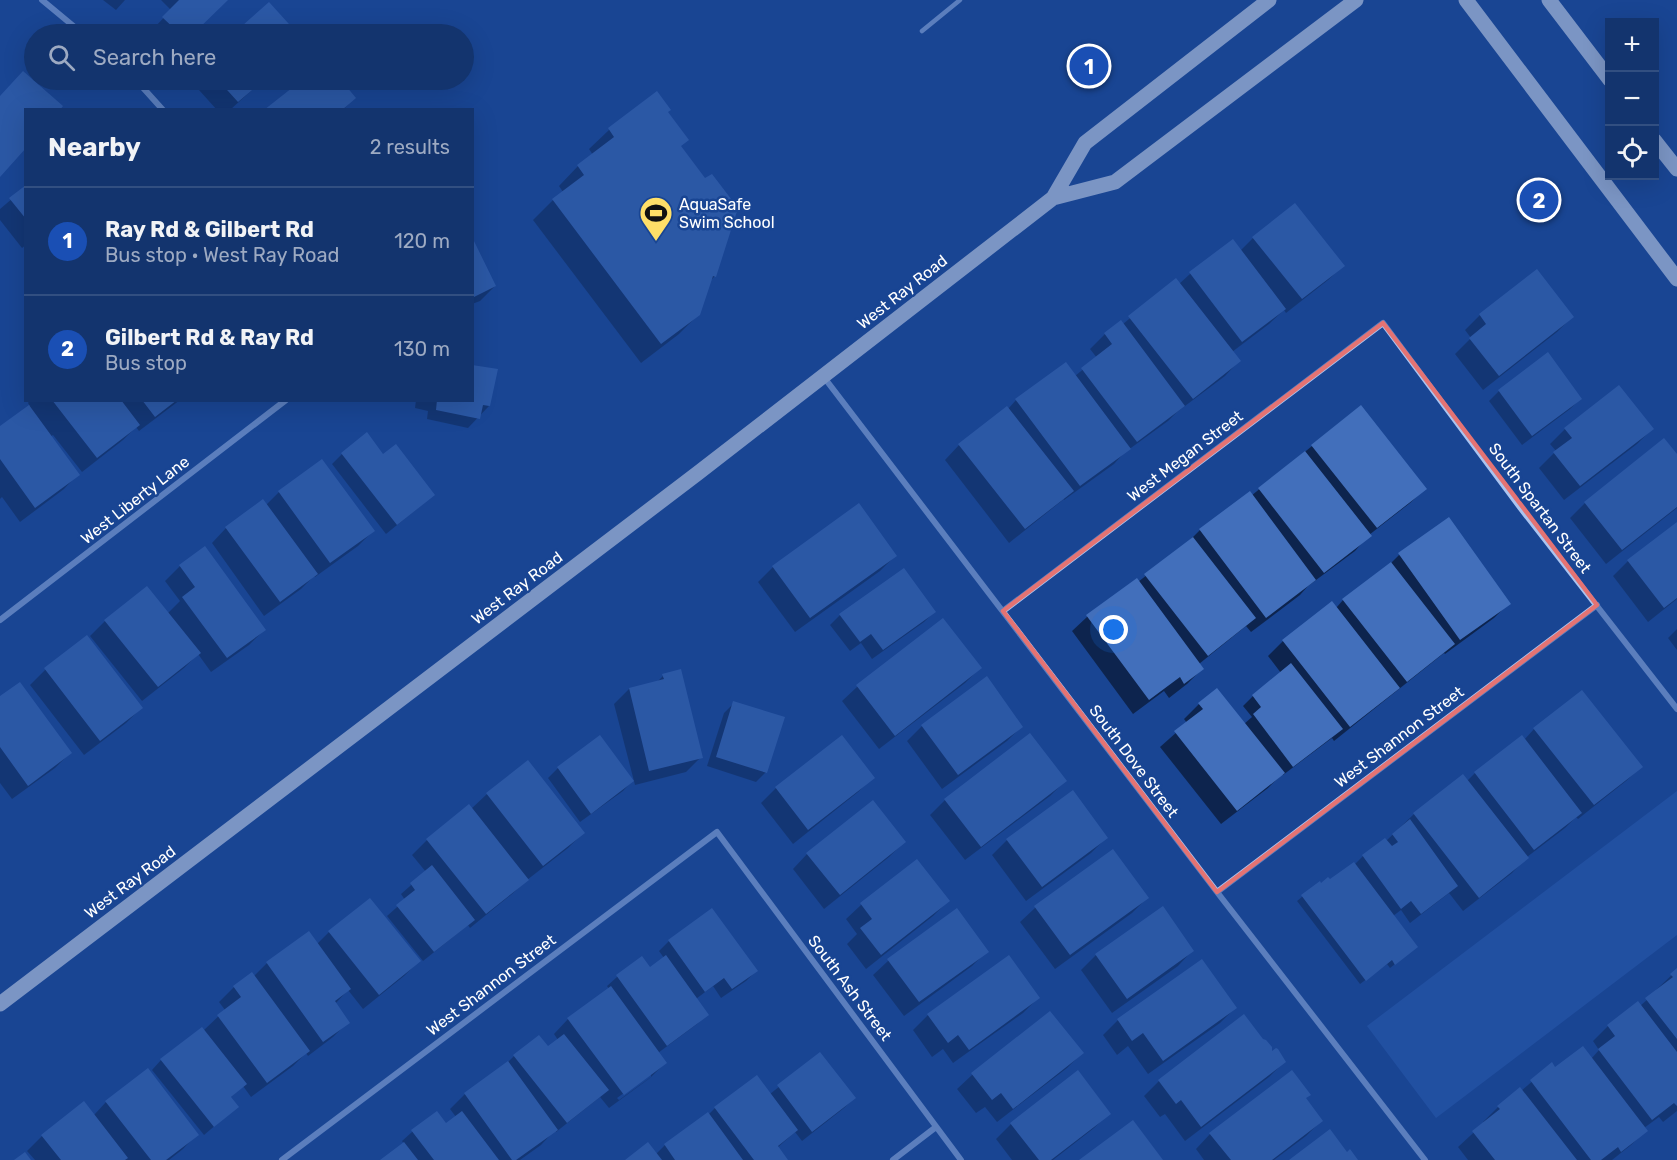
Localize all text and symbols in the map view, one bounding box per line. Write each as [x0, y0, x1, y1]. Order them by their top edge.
map controls [1605, 18, 1659, 180]
button: + [1605, 18, 1659, 72]
search box [24, 24, 474, 90]
icon: search [45, 41, 78, 74]
text: Search here [93, 44, 216, 71]
pin: 1 [1070, 44, 1108, 88]
button: − [1605, 72, 1659, 126]
button: locate [1605, 126, 1659, 180]
text: Nearby [48, 132, 141, 163]
text: 2 results [370, 135, 450, 159]
pin: 2 [1520, 178, 1558, 222]
sports icon: AquaSafe Swim School [638, 195, 674, 242]
place label: AquaSafe Swim School [679, 195, 775, 232]
text: Ray Rd & Gilbert Rd [105, 216, 314, 243]
text: 1 [63, 229, 72, 253]
text: 120 m [394, 229, 450, 253]
text: Bus stop · West Ray Road [105, 243, 339, 267]
street label: West Ray Road [853, 251, 951, 333]
text: Gilbert Rd & Ray Rd [105, 324, 314, 351]
text: 2 [61, 337, 74, 361]
text: 130 m [394, 337, 450, 361]
text: Bus stop [105, 351, 187, 375]
street label: West Megan Street [1124, 406, 1246, 506]
street label: South Spartan Street [1485, 439, 1595, 577]
street label: West Liberty Lane [77, 452, 193, 548]
street label: West Ray Road [468, 548, 566, 628]
your location [1099, 615, 1128, 644]
street label: West Shannon Street [1331, 682, 1467, 792]
street label: South Dove Street [1085, 701, 1183, 821]
street label: West Ray Road [81, 842, 179, 922]
street label: West Shannon Street [423, 930, 559, 1040]
street label: South Ash Street [804, 932, 896, 1044]

